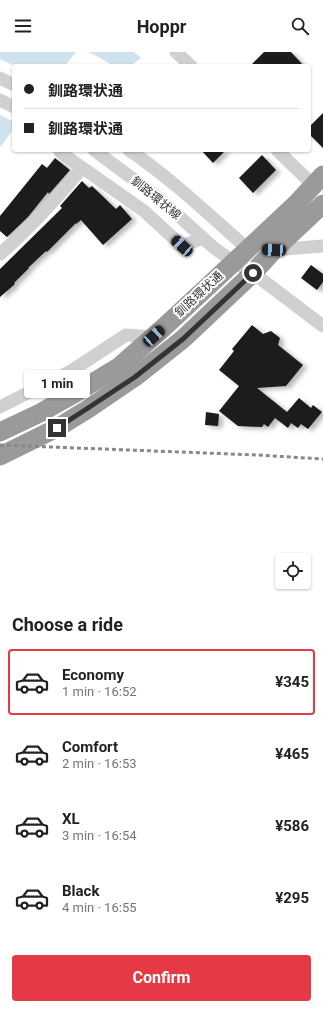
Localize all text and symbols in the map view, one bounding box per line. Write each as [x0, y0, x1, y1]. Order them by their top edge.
icon: menu [12, 15, 34, 37]
icon: search [289, 15, 311, 37]
text: Hoppr [137, 16, 186, 37]
text: 釧路環状通 [48, 82, 123, 100]
text: 釧路環状通 [48, 120, 123, 138]
street label: 釧路環状線 [128, 174, 184, 222]
car [169, 234, 195, 258]
car [262, 243, 286, 257]
route start [244, 264, 262, 282]
street label: 釧路環状通 [172, 268, 226, 320]
car [141, 324, 167, 348]
callout: 1 min [24, 370, 90, 398]
text: 1 min [41, 376, 73, 391]
route end [48, 419, 66, 437]
map controls [275, 553, 311, 589]
button: locate [275, 553, 311, 589]
text: Choose a ride [12, 614, 123, 635]
icon: car [14, 664, 50, 700]
text: Economy [62, 666, 124, 684]
text: ¥345 [275, 673, 309, 691]
text: 1 min · 16:52 [62, 684, 137, 699]
icon: car [14, 736, 50, 772]
text: Comfort [62, 738, 118, 756]
text: ¥465 [275, 745, 309, 763]
text: 2 min · 16:53 [62, 756, 137, 771]
icon: car [14, 808, 50, 844]
text: XL [62, 810, 80, 828]
text: ¥586 [275, 817, 309, 835]
text: 3 min · 16:54 [62, 828, 137, 843]
icon: car [14, 880, 50, 916]
text: Black [62, 882, 99, 900]
text: ¥295 [275, 889, 309, 907]
text: 4 min · 16:55 [62, 900, 137, 915]
button: Confirm [12, 955, 311, 1001]

